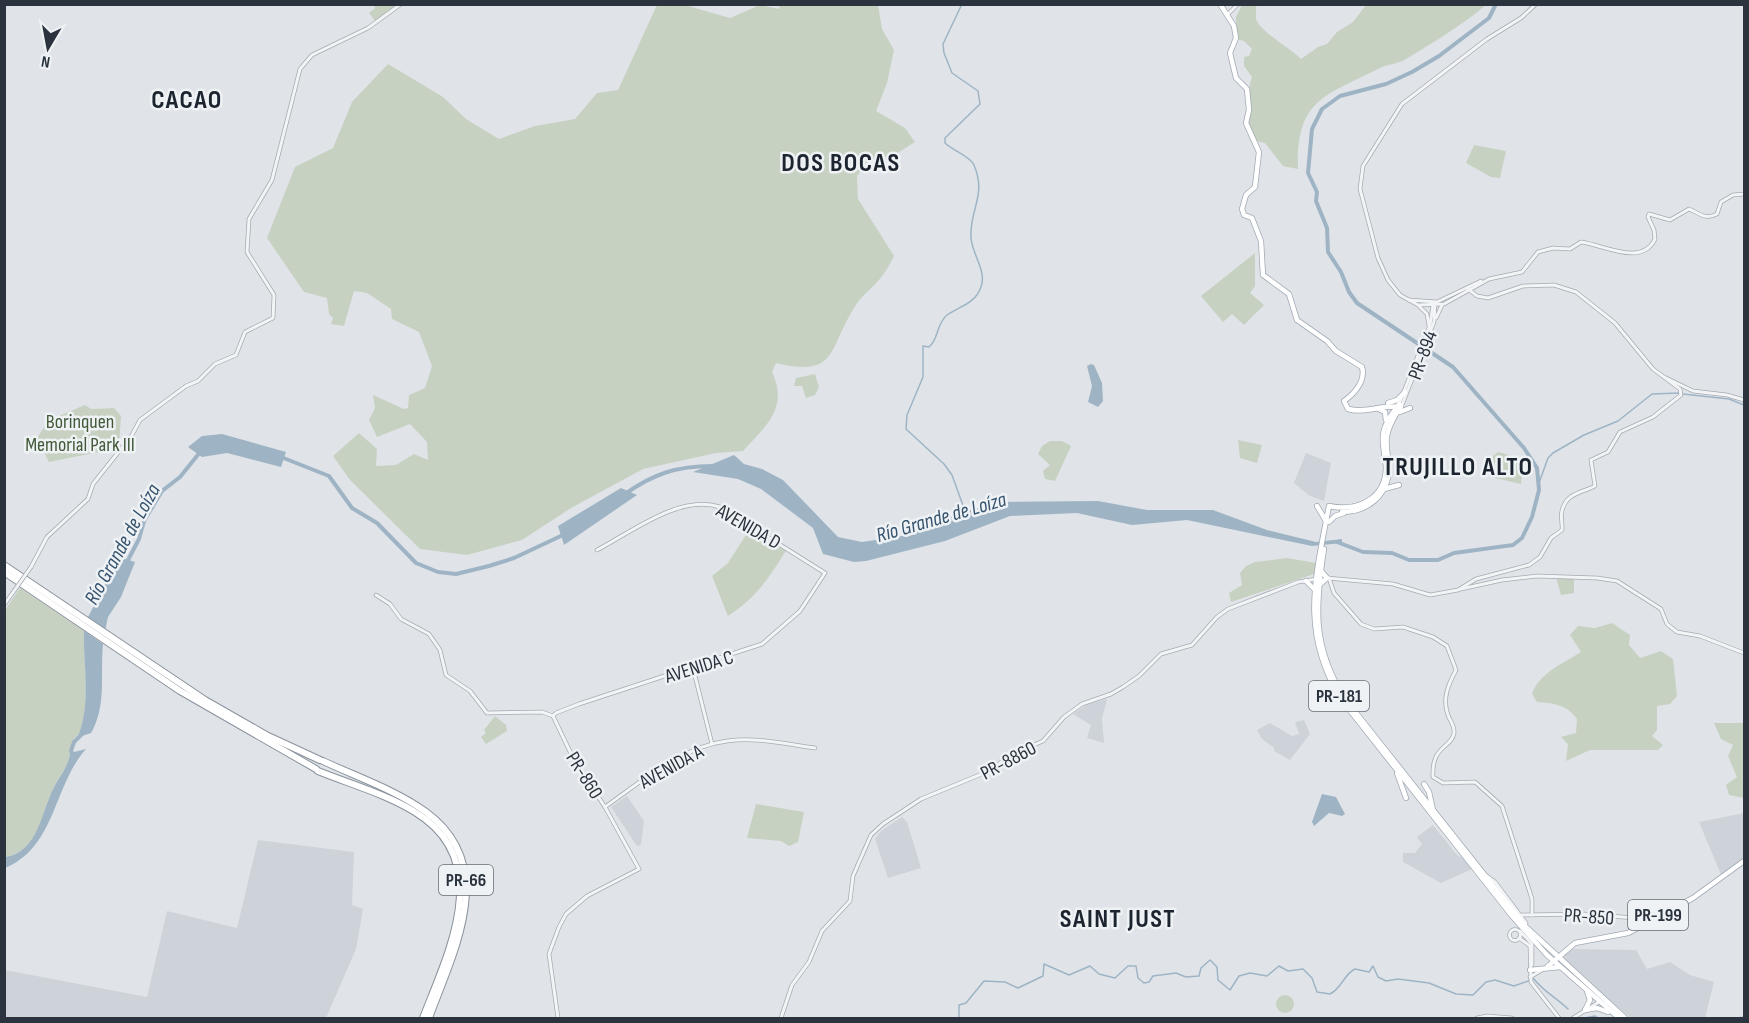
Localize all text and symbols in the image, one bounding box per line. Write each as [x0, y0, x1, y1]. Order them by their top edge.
north arrow [18, 18, 78, 78]
text: N [40, 51, 52, 71]
district label: CACAO [151, 85, 223, 116]
district label: DOS BOCAS [781, 148, 901, 179]
street label: PR-894 [1403, 328, 1443, 383]
park label: Borinquen Memorial Park III [25, 410, 135, 457]
district label: TRUJILLO ALTO [1382, 452, 1534, 483]
water label: Río Grande de Loíza [79, 479, 166, 609]
water label: Río Grande de Loíza [873, 487, 1009, 548]
street label: AVENIDA D [711, 498, 785, 555]
street label: AVENIDA C [661, 645, 737, 689]
road number: PR-181 [1309, 681, 1369, 711]
street label: PR-8860 [976, 736, 1040, 785]
street label: AVENIDA A [634, 739, 708, 795]
street label: PR-860 [560, 748, 608, 803]
road number: PR-66 [439, 865, 493, 895]
road number: PR-199 [1628, 900, 1688, 930]
street label: PR-850 [1563, 903, 1615, 931]
district label: SAINT JUST [1060, 904, 1176, 935]

